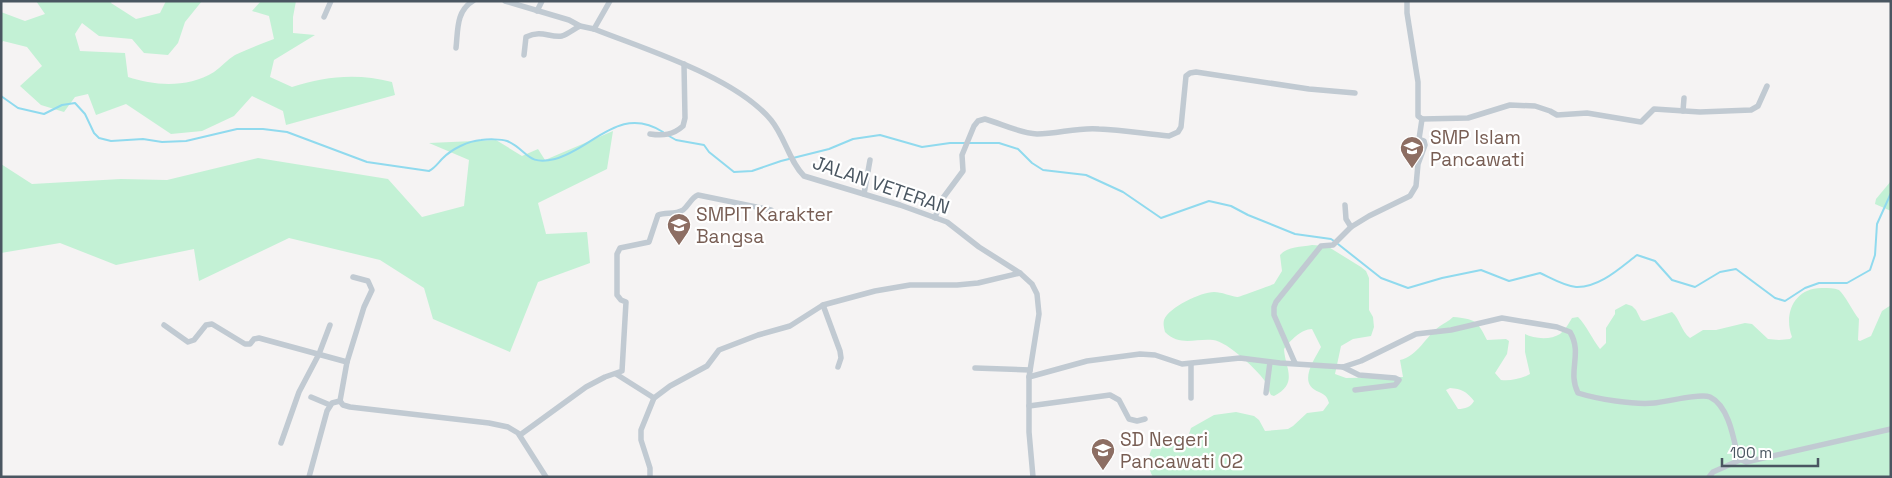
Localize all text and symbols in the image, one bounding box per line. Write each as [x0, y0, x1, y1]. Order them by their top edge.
place label: SMP Islam Pancawati [1430, 125, 1525, 172]
school or university icon: SMP Islam Pancawati [1399, 135, 1425, 169]
street label: JALAN VETERAN [809, 150, 953, 220]
place label: SMPIT Karakter Bangsa [696, 202, 833, 249]
school or university icon: SMPIT Karakter Bangsa [666, 212, 692, 246]
place label: SD Negeri Pancawati 02 [1120, 427, 1243, 474]
scale bar [1722, 436, 1818, 468]
school or university icon: SD Negeri Pancawati 02 [1090, 437, 1116, 471]
text: 100 m [1730, 443, 1772, 462]

